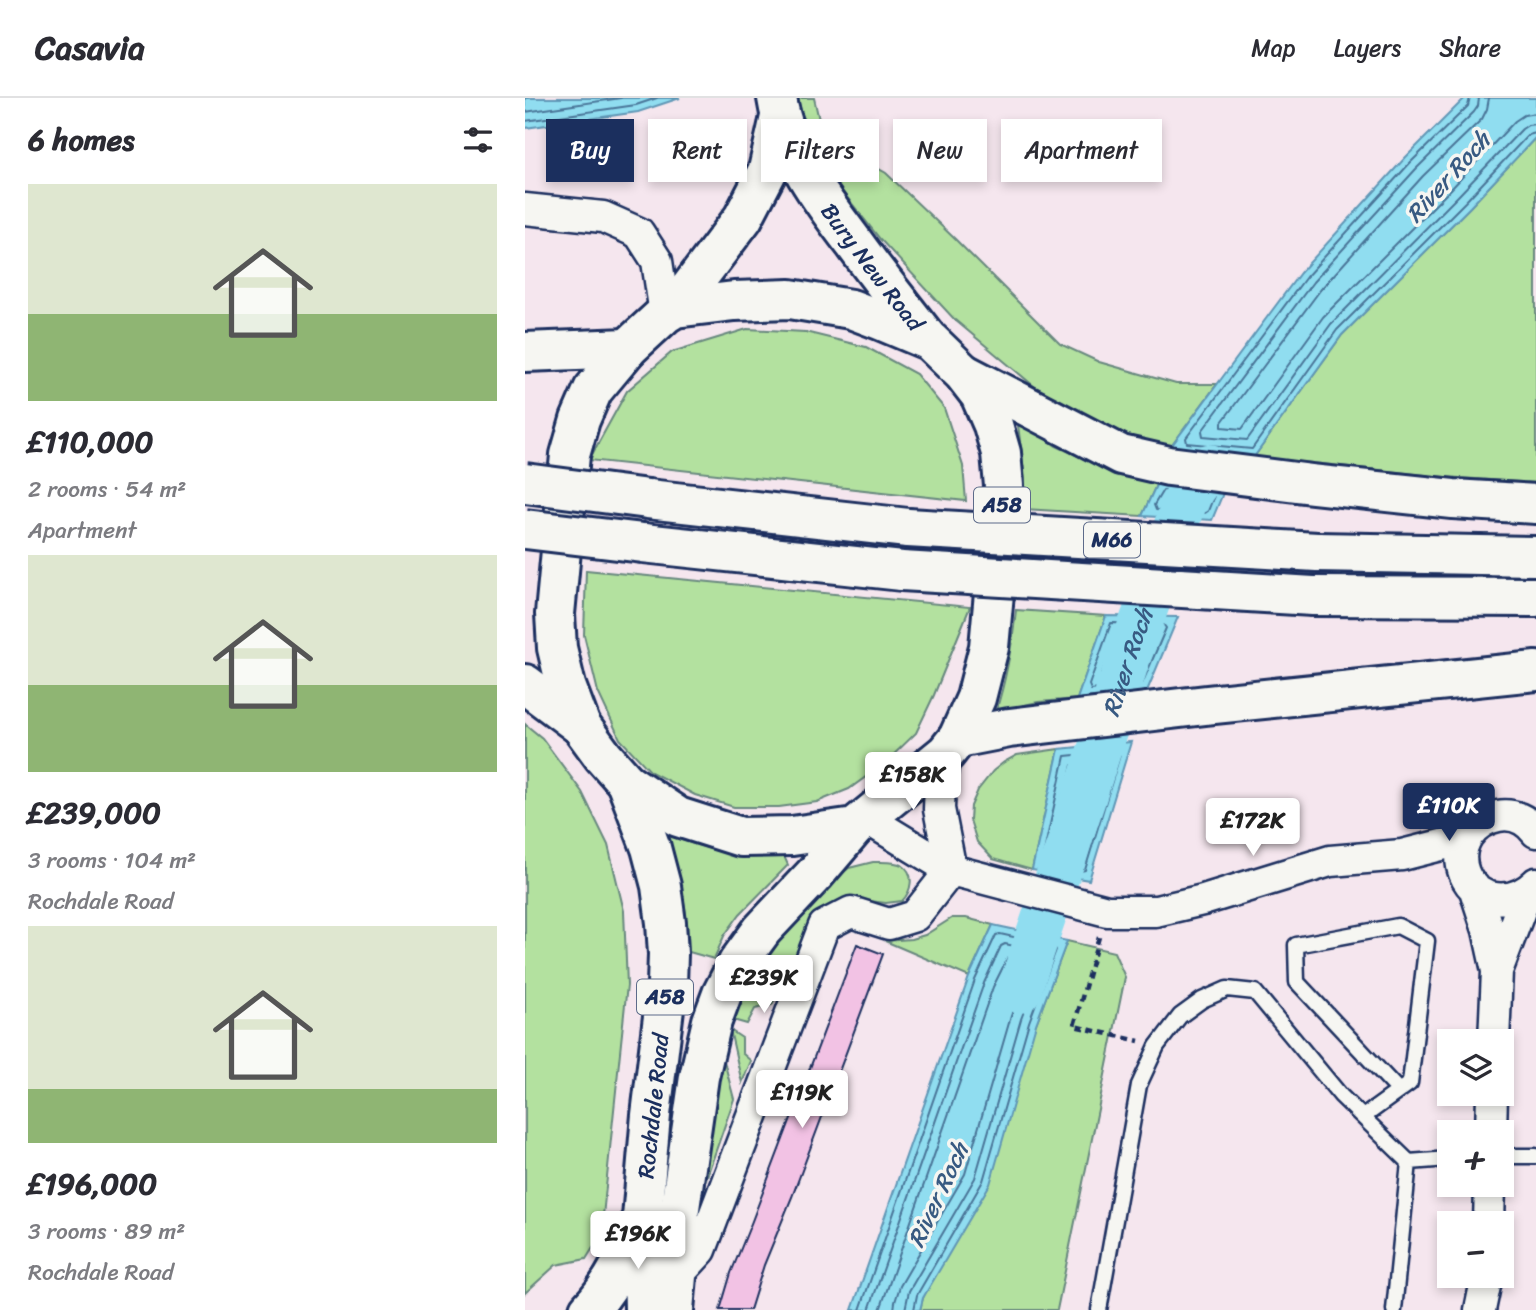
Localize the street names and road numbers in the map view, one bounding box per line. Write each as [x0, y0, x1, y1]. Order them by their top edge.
street label: Bury New Road [809, 194, 936, 342]
road number: A58 [974, 488, 1030, 522]
road number: M66 [1084, 522, 1140, 558]
road number: A58 [637, 979, 693, 1014]
street label: Rochdale Road [625, 1030, 682, 1181]

